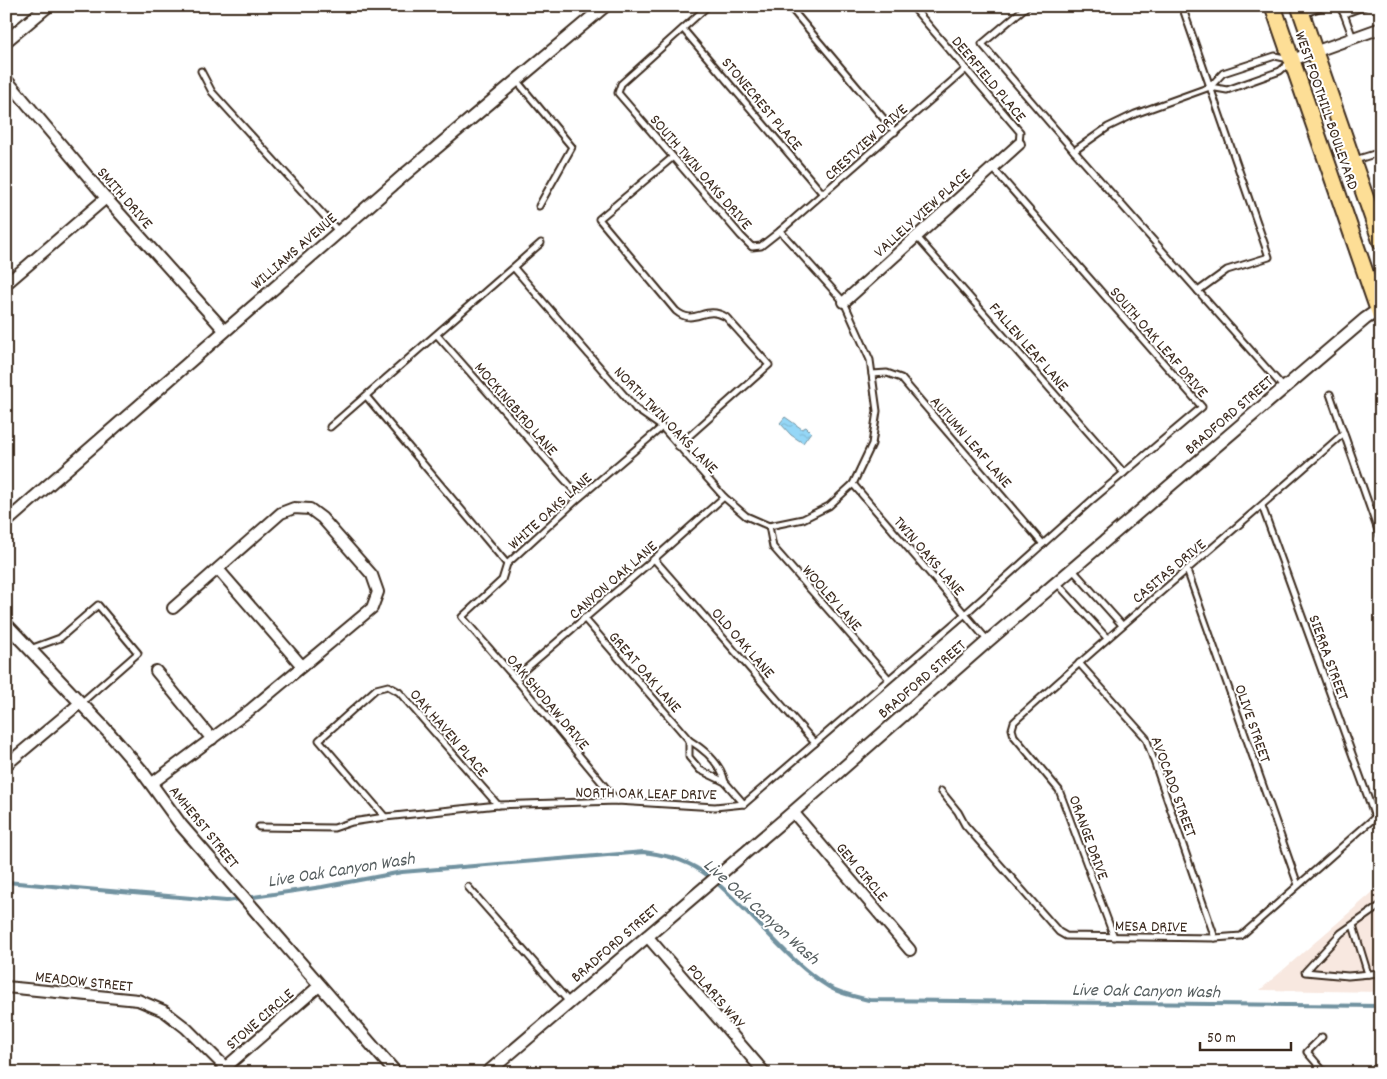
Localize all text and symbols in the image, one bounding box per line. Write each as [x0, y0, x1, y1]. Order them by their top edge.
street label: WEST FOOTHILL BOULEVARD [1288, 29, 1364, 193]
street label: DEERFIELD PLACE [945, 32, 1031, 128]
street label: STONECREST PLACE [715, 53, 808, 157]
street label: CRESTVIEW DRIVE [820, 99, 914, 187]
street label: SOUTH TWIN OAKS DRIVE [643, 110, 757, 236]
street label: SMITH DRIVE [91, 163, 158, 235]
street label: VALLELY VIEW PLACE [869, 164, 977, 264]
street label: WILLIAMS AVENUE [246, 207, 343, 296]
street label: SOUTH OAK LEAF DRIVE [1103, 282, 1213, 404]
street label: FALLEN LEAF LANE [983, 298, 1074, 398]
street label: MOCKINGBIRD LANE [468, 358, 563, 462]
street label: NORTH TWIN OAKS LANE [608, 362, 723, 480]
street label: BRADFORD STREET [1180, 371, 1279, 461]
street label: AUTUMN LEAF LANE [924, 392, 1017, 494]
street label: WHITE OAKS LANE [504, 467, 598, 556]
street label: TWIN OAKS LANE [887, 512, 970, 602]
street label: CASITAS DRIVE [1128, 534, 1212, 610]
street label: CANYON OAK LANE [564, 535, 663, 626]
street label: WOOLEY LANE [796, 560, 867, 637]
street label: OLD OAK LANE [705, 603, 780, 685]
street label: SIERRA STREET [1302, 612, 1354, 704]
street label: GREAT OAK LANE [602, 627, 687, 719]
street label: BRADFORD STREET [873, 635, 972, 725]
street label: OAK SHODAW DRIVE [500, 650, 595, 756]
street label: OLIVE STREET [1227, 682, 1276, 767]
street label: OAK HAVEN PLACE [403, 685, 493, 783]
street label: AVOCADO STREET [1144, 733, 1202, 841]
street label: AMHERST STREET [162, 781, 244, 874]
street label: NORTH OAK LEAF DRIVE [575, 782, 718, 807]
street label: ORANGE DRIVE [1062, 792, 1114, 884]
street label: GEM CIRCLE [830, 838, 893, 908]
water label: Live Oak Canyon Wash [266, 847, 417, 895]
water label: Live Oak Canyon Wash [697, 854, 824, 972]
street label: BRADFORD STREET [566, 899, 665, 989]
street label: MESA DRIVE [1115, 915, 1188, 940]
street label: POLARIS WAY [681, 959, 750, 1035]
street label: MEADOW STREET [34, 966, 134, 999]
water label: Live Oak Canyon Wash [1072, 979, 1221, 1006]
street label: STONE CIRCLE [221, 983, 300, 1056]
scale bar [1200, 1019, 1291, 1051]
text: 50 m [1207, 1028, 1236, 1050]

